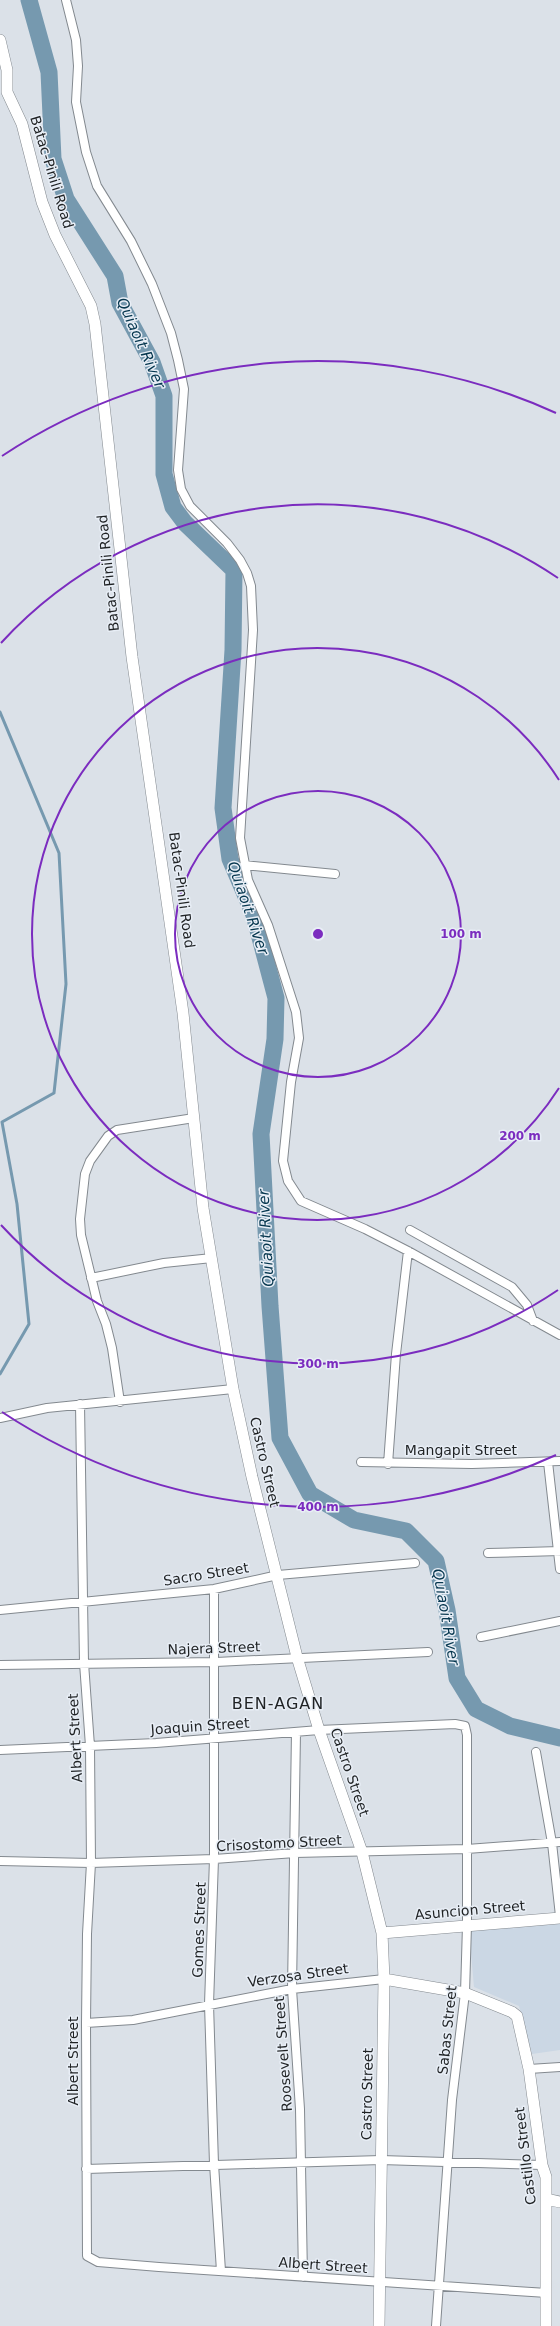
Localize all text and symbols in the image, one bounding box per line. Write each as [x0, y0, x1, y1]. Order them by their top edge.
street label: Batac-Pinili Road [27, 114, 77, 230]
water label: Quiaoit River [113, 295, 169, 392]
street label: Batac-Pinili Road [94, 514, 122, 632]
street label: Batac-Pinili Road [166, 831, 198, 949]
water label: Quiaoit River [224, 859, 273, 958]
centre of rings [311, 927, 325, 941]
text: 100 m [440, 927, 482, 941]
text: 200 m [499, 1129, 541, 1143]
water label: Quiaoit River [254, 1188, 278, 1287]
text: 300 m [297, 1357, 339, 1371]
street label: Castro Street [247, 1415, 283, 1509]
street label: Mangapit Street [405, 1442, 518, 1458]
text: 400 m [297, 1500, 339, 1514]
street label: Sacro Street [162, 1559, 250, 1589]
water label: Quiaoit River [429, 1567, 463, 1667]
street label: Najera Street [167, 1638, 261, 1658]
street label: Albert Street [65, 1693, 85, 1783]
district label: BEN-AGAN [232, 1694, 324, 1713]
street label: Joaquin Street [149, 1715, 250, 1737]
street label: Castro Street [327, 1726, 373, 1819]
street label: Crisostomo Street [216, 1832, 343, 1854]
street label: Gomes Street [189, 1881, 209, 1978]
street label: Asuncion Street [414, 1897, 526, 1923]
street label: Verzosa Street [247, 1960, 350, 1990]
street label: Sabas Street [434, 1984, 460, 2075]
street label: Roosevelt Street [271, 1995, 295, 2112]
street label: Albert Street [65, 2016, 81, 2106]
street label: Castro Street [358, 2047, 376, 2140]
street label: Castillo Street [511, 2106, 539, 2206]
street label: Albert Street [278, 2254, 369, 2276]

